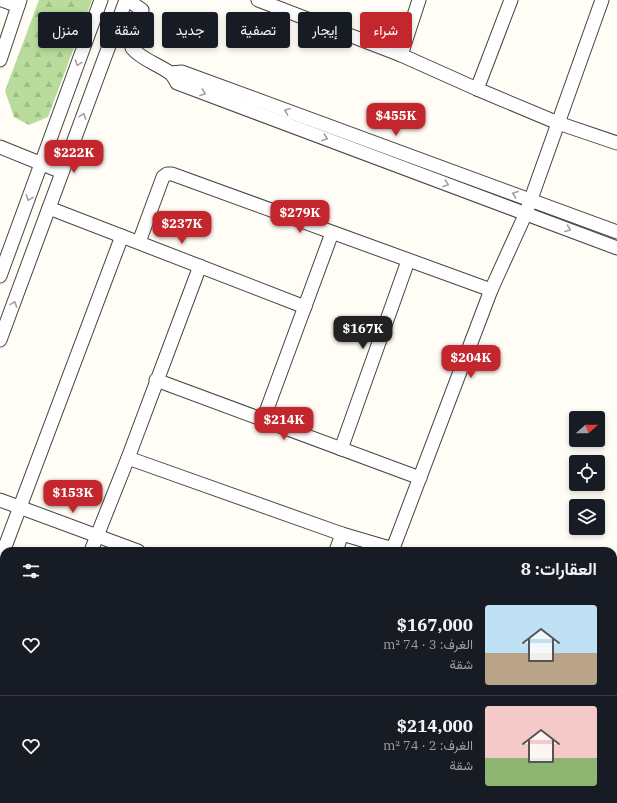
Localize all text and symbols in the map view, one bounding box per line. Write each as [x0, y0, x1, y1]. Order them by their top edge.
chip: منزل [38, 12, 92, 48]
chip: شقة [100, 12, 154, 48]
chip: جديد [162, 12, 218, 48]
chip: تصفية [226, 12, 290, 48]
chip: إيجار [298, 12, 352, 48]
chip: شراء [360, 12, 412, 48]
one-way arrow [75, 59, 83, 66]
one-way arrow [199, 88, 206, 96]
pin: $455K [368, 103, 424, 137]
one-way arrow [284, 107, 291, 115]
text: $455K [375, 107, 417, 124]
one-way arrow [78, 113, 86, 120]
one-way arrow [321, 134, 328, 142]
pin: $222K [46, 140, 102, 174]
text: $222K [53, 144, 95, 161]
one-way arrow [443, 179, 450, 187]
one-way arrow [511, 191, 518, 199]
one-way arrow [25, 195, 33, 202]
pin: $279K [272, 200, 328, 234]
text: $279K [279, 204, 321, 221]
pin: $237K [154, 211, 210, 245]
text: $237K [161, 215, 203, 232]
one-way arrow [564, 225, 571, 233]
one-way arrow [9, 300, 17, 307]
pin: $167K [335, 316, 391, 350]
text: $167K [342, 320, 384, 337]
pin: $204K [443, 345, 499, 379]
text: $204K [450, 349, 492, 366]
pin: $214K [256, 407, 312, 441]
text: $214K [263, 411, 305, 428]
north arrow [569, 411, 605, 447]
map controls [569, 411, 605, 535]
button: locate [569, 455, 605, 491]
pin: $153K [45, 480, 101, 514]
text: $153K [52, 484, 94, 501]
button: layers [569, 499, 605, 535]
text: العقارات: 8 [521, 558, 597, 580]
icon: filters [20, 560, 42, 582]
text: $167,000 [397, 614, 473, 636]
icon: home [517, 621, 565, 669]
icon: heart [20, 634, 42, 656]
text: الغرف: 3 · 74 m² [383, 636, 473, 653]
text: شقة [450, 656, 473, 673]
text: $214,000 [397, 715, 473, 737]
icon: home [517, 722, 565, 770]
icon: heart [20, 735, 42, 757]
text: الغرف: 2 · 74 m² [383, 737, 473, 754]
text: شقة [450, 757, 473, 774]

